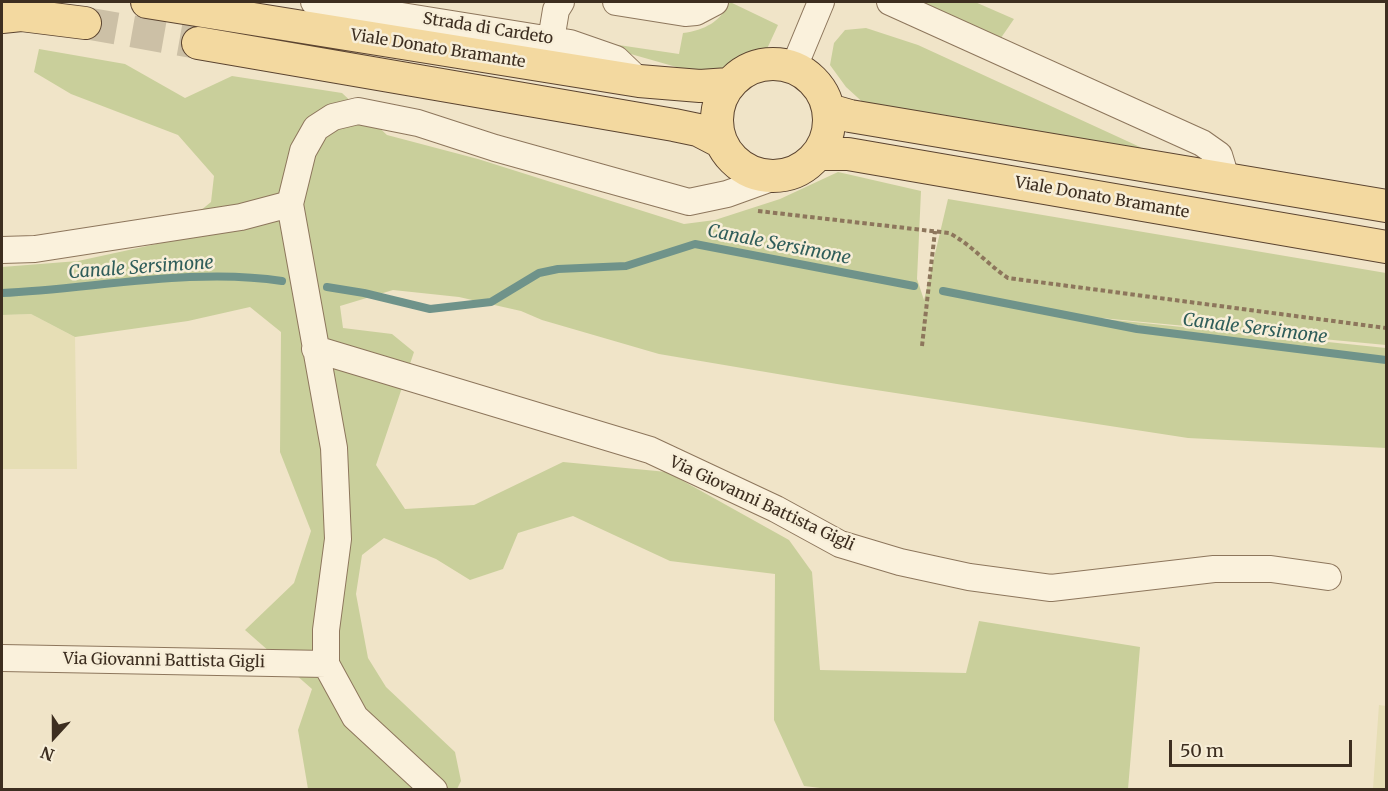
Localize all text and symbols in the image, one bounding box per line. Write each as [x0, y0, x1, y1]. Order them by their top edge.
street label: Strada di Cardeto [422, 9, 554, 49]
street label: Viale Donato Bramante [349, 26, 527, 72]
street label: Viale Donato Bramante [1013, 173, 1191, 223]
water label: Canale Sersimone [705, 220, 853, 270]
water label: Canale Sersimone [68, 252, 214, 284]
water label: Canale Sersimone [1181, 309, 1329, 349]
street label: Via Giovanni Battista Gigli [666, 453, 858, 555]
street label: Via Giovanni Battista Gigli [63, 650, 265, 672]
north arrow [24, 707, 84, 767]
scale bar [1172, 728, 1355, 766]
text: 50 m [1180, 739, 1224, 762]
text: N [38, 742, 57, 765]

